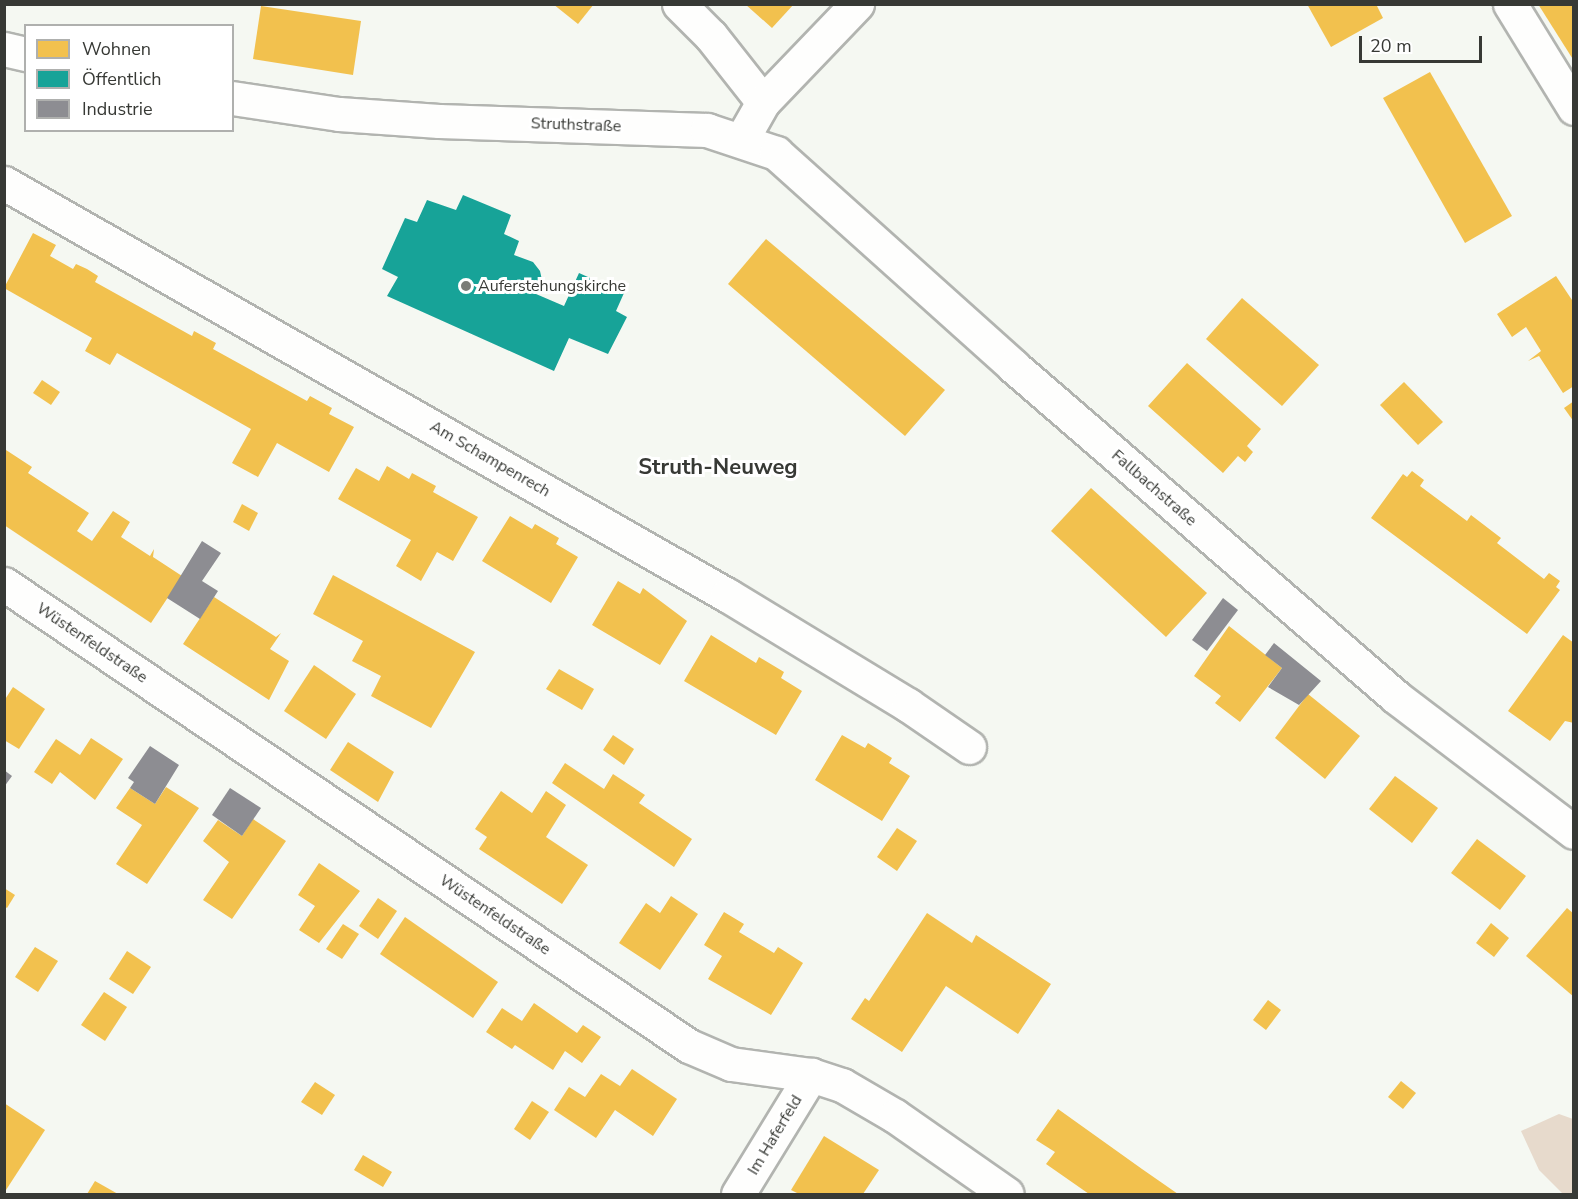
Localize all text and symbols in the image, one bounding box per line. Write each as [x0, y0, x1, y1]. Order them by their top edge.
legend [24, 24, 234, 132]
scale bar [1362, 24, 1485, 62]
text: 20 m [1370, 34, 1412, 58]
text: Wohnen [82, 37, 151, 61]
text: Öffentlich [82, 67, 161, 91]
text: Industrie [82, 97, 153, 121]
street label: Struthstraße [530, 114, 622, 136]
place label: Auferstehungskirche [478, 276, 626, 296]
marker: Auferstehungskirche [459, 279, 473, 293]
street label: Am Schampenrech [427, 417, 553, 501]
street label: Fallbachstraße [1108, 446, 1200, 530]
district label: Struth-Neuweg [638, 455, 798, 481]
street label: Wüstenfeldstraße [33, 599, 151, 687]
street label: Wüstenfeldstraße [436, 871, 554, 959]
street label: Im Haferfeld [744, 1092, 806, 1178]

